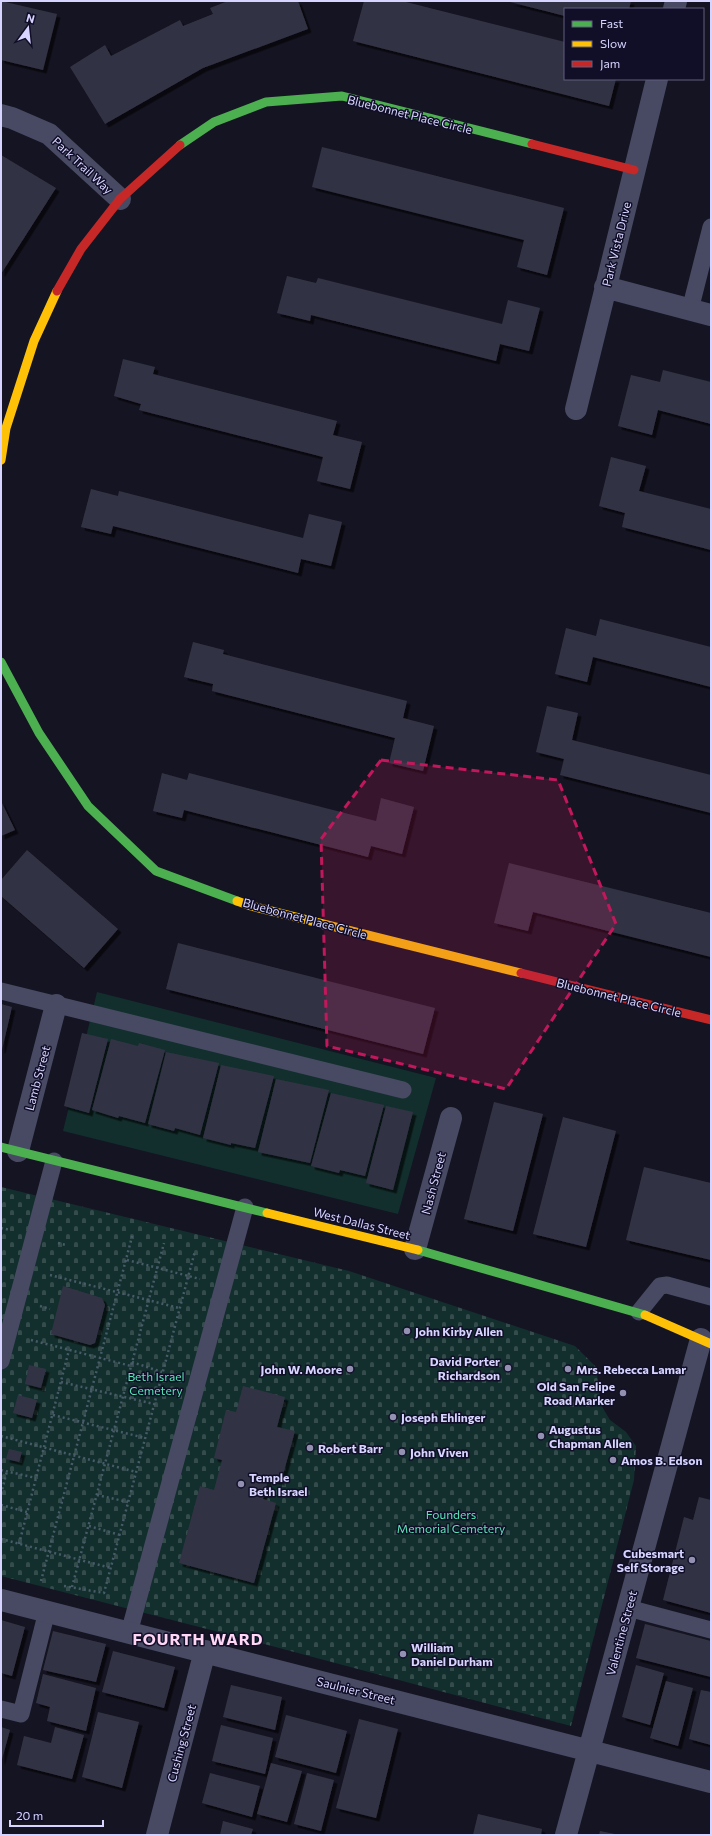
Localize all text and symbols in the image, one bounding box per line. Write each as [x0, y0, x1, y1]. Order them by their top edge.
north arrow [8, 8, 48, 48]
legend [564, 8, 704, 80]
text: N [25, 11, 36, 25]
text: Fast [600, 16, 623, 30]
text: Slow [600, 36, 627, 50]
text: Jam [600, 56, 620, 71]
street label: Bluebonnet Place Circle [346, 92, 474, 136]
street label: Park Trail Way [50, 133, 116, 197]
street label: Park Vista Drive [599, 200, 633, 288]
street label: Bluebonnet Place Circle [241, 895, 369, 941]
street label: Bluebonnet Place Circle [555, 975, 683, 1019]
street label: Lamb Street [22, 1044, 52, 1112]
street label: Nash Street [418, 1150, 448, 1216]
street label: West Dallas Street [312, 1204, 412, 1242]
place label: John Kirby Allen [415, 1324, 503, 1339]
marker: John Kirby Allen [402, 1326, 412, 1336]
place label: David Porter Richardson [430, 1354, 500, 1382]
place label: John W. Moore [261, 1362, 342, 1377]
place label: Mrs. Rebecca Lamar [576, 1362, 686, 1376]
marker: David Porter Richardson [503, 1363, 513, 1373]
marker: John W. Moore [345, 1364, 355, 1374]
marker: Mrs. Rebecca Lamar [563, 1364, 573, 1374]
park label: Beth Israel Cemetery [127, 1369, 185, 1397]
place label: Old San Felipe Road Marker [537, 1379, 615, 1407]
marker: Old San Felipe Road Marker [618, 1388, 628, 1398]
place label: Joseph Ehlinger [401, 1410, 486, 1425]
marker: Joseph Ehlinger [388, 1412, 398, 1422]
place label: Augustus Chapman Allen [549, 1422, 632, 1450]
marker: Augustus Chapman Allen [536, 1431, 546, 1441]
place label: Robert Barr [318, 1441, 383, 1455]
marker: Robert Barr [305, 1443, 315, 1453]
place label: John Viven [410, 1445, 469, 1460]
marker: John Viven [397, 1447, 407, 1457]
place label: Amos B. Edson [621, 1453, 702, 1467]
marker: Amos B. Edson [608, 1455, 618, 1465]
place label: Temple Beth Israel [249, 1470, 308, 1498]
marker: Temple Beth Israel [236, 1479, 246, 1489]
park label: Founders Memorial Cemetery [397, 1507, 505, 1535]
place label: Cubesmart Self Storage [617, 1546, 684, 1574]
marker: Cubesmart Self Storage [687, 1555, 697, 1565]
street label: Valentine Street [603, 1589, 639, 1677]
district label: FOURTH WARD [133, 1629, 263, 1648]
place label: William Daniel Durham [411, 1640, 493, 1668]
marker: William Daniel Durham [398, 1649, 408, 1659]
street label: Saulnier Street [315, 1673, 397, 1707]
street label: Cushing Street [164, 1703, 198, 1783]
scale bar [10, 1802, 103, 1828]
text: 20 m [16, 1808, 43, 1822]

